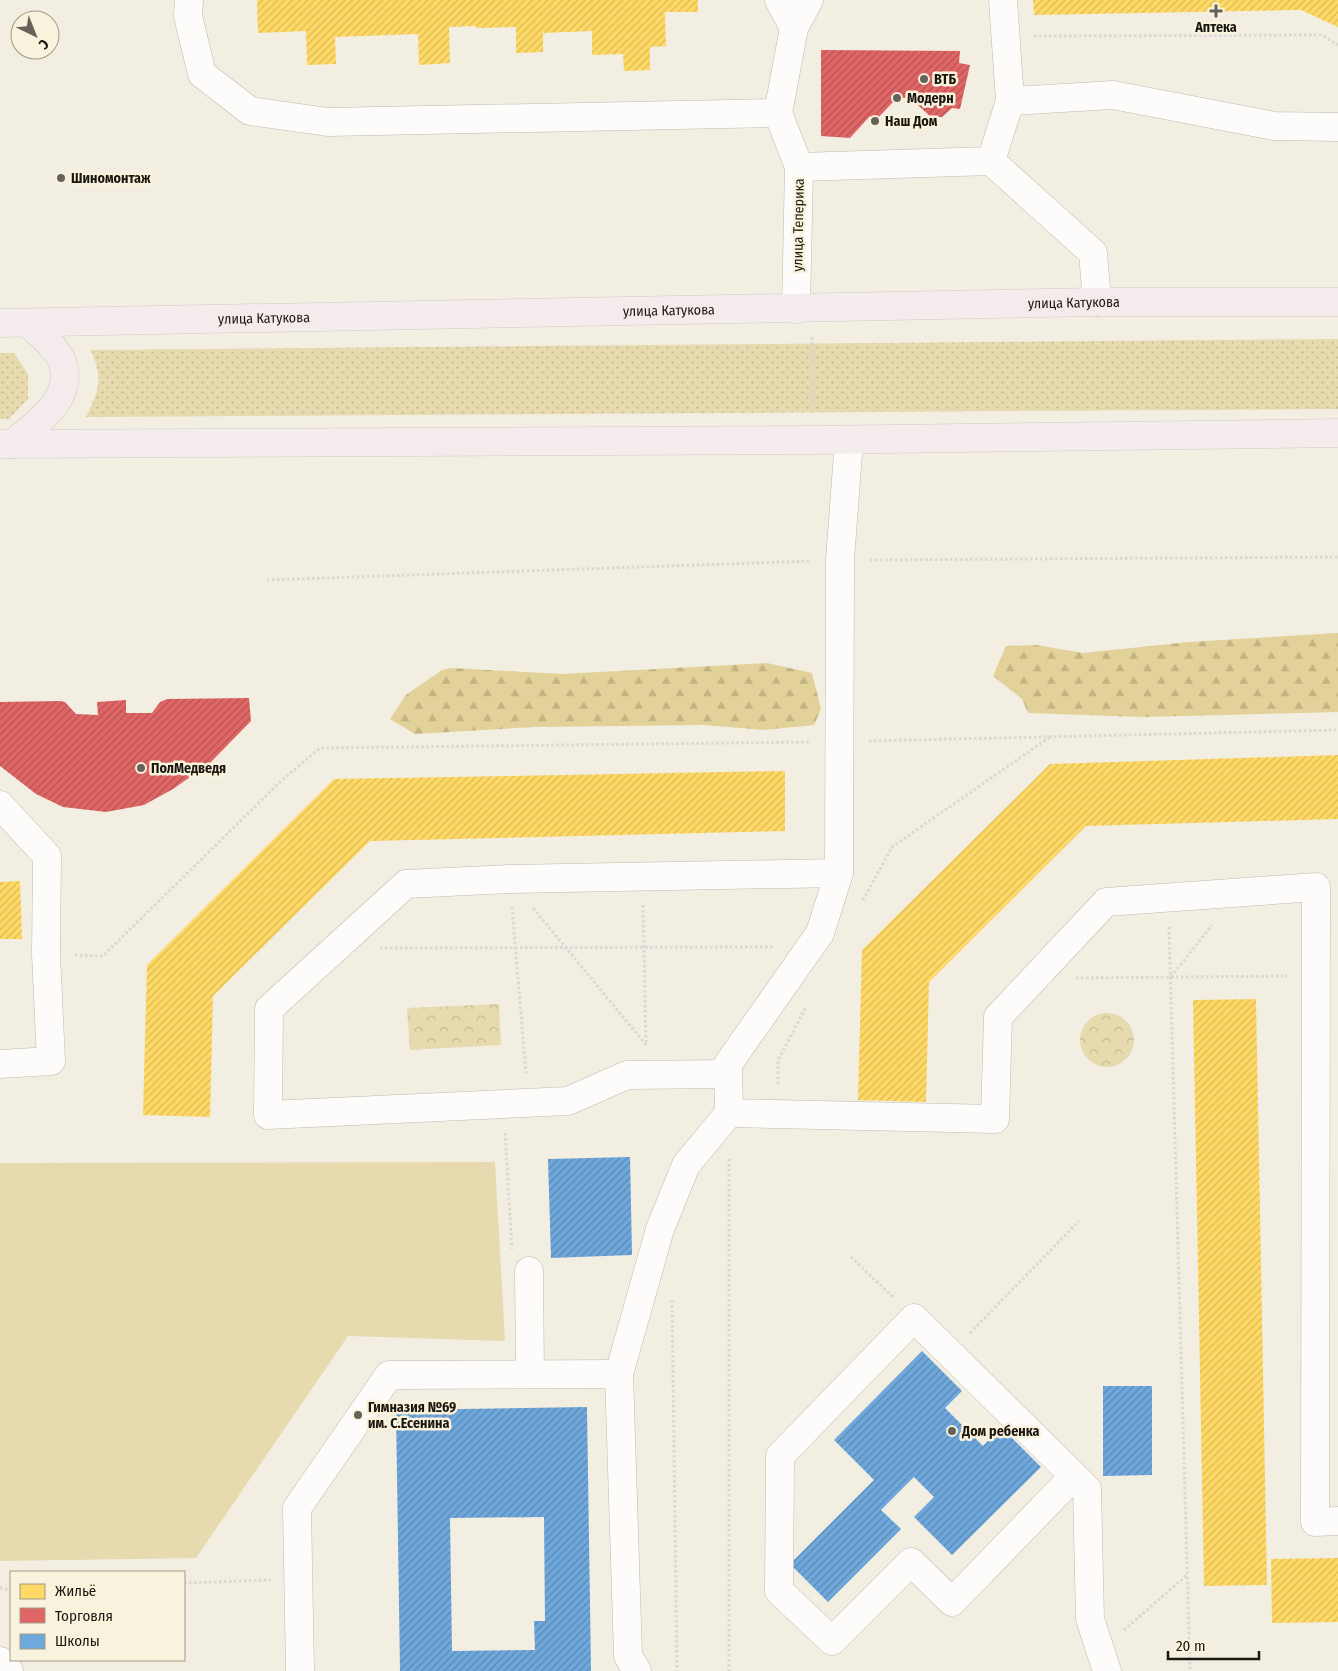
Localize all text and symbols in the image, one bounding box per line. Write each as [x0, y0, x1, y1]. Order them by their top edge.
marker: Аптека [1210, 5, 1222, 17]
north arrow [10, 10, 60, 60]
place label: Аптека [1194, 19, 1237, 36]
text: С [35, 35, 52, 53]
place label: ВТБ [934, 71, 956, 88]
marker: ВТБ [918, 73, 930, 85]
place label: Модерн [907, 90, 954, 107]
marker: Модерн [891, 92, 903, 104]
place label: Наш Дом [885, 113, 938, 130]
marker: Наш Дом [869, 115, 881, 127]
place label: Шиномонтаж [71, 170, 151, 187]
marker: Шиномонтаж [55, 172, 67, 184]
street label: улица Теперика [789, 178, 808, 272]
street label: улица Катукова [1028, 294, 1120, 312]
street label: улица Катукова [623, 301, 715, 320]
street label: улица Катукова [218, 309, 310, 328]
place label: ПолМедведя [151, 760, 226, 777]
marker: ПолМедведя [135, 762, 147, 774]
place label: Гимназия №69 им. С.Есенина [368, 1399, 456, 1432]
marker: Гимназия №69 им. С.Есенина [352, 1409, 364, 1421]
place label: Дом ребенка [961, 1423, 1039, 1440]
marker: Дом ребенка [946, 1425, 958, 1437]
legend [10, 1571, 185, 1661]
text: Жильё [55, 1582, 96, 1600]
text: Торговля [55, 1607, 113, 1625]
scale bar [1168, 1628, 1259, 1660]
text: Школы [55, 1632, 100, 1650]
text: 20 m [1176, 1637, 1206, 1655]

